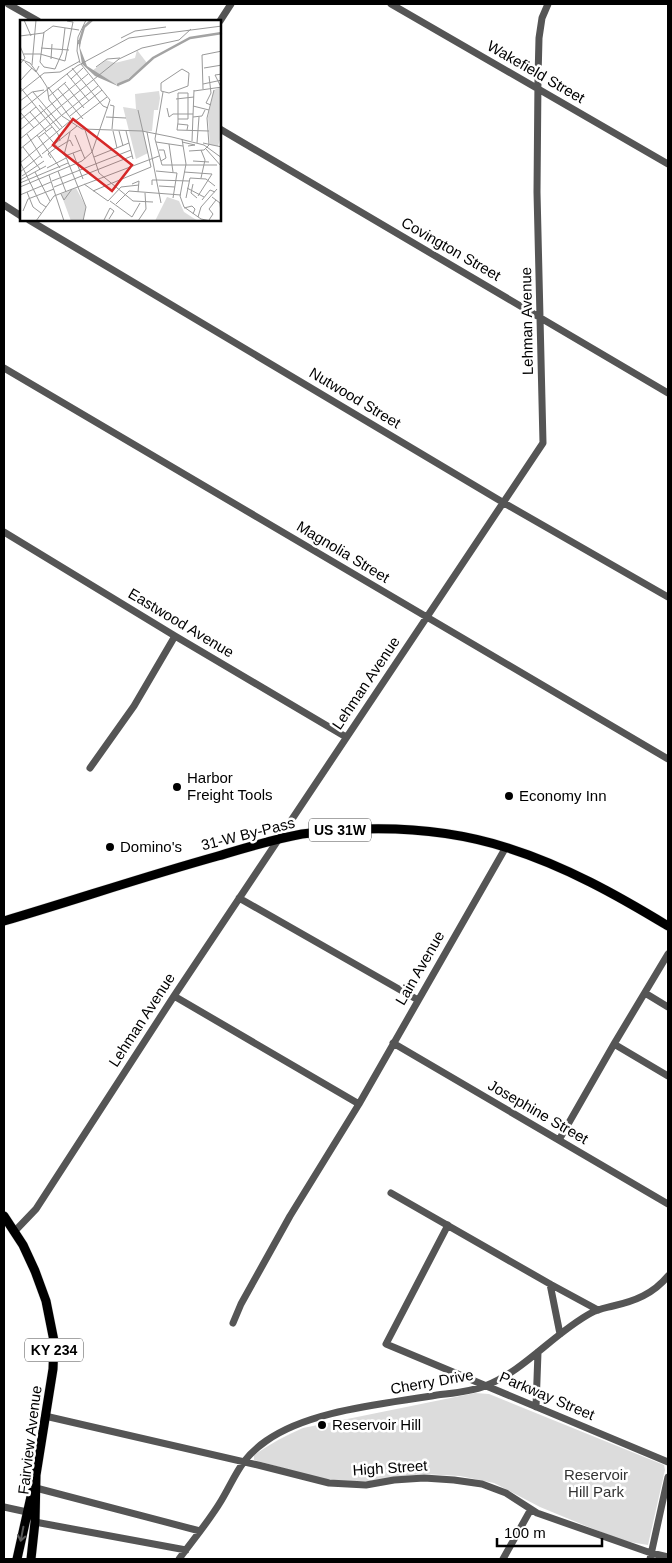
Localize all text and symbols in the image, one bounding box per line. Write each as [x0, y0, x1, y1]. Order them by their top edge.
inset map [20, 20, 221, 221]
street label: Wakefield Street [485, 37, 589, 107]
street label: Covington Street [399, 213, 505, 284]
street label: Lehman Avenue [517, 267, 536, 375]
street label: Nutwood Street [307, 364, 405, 432]
street label: Magnolia Street [294, 517, 393, 586]
street label: Eastwood Avenue [126, 584, 237, 661]
street label: Lehman Avenue [328, 633, 403, 732]
place label: Harbor Freight Tools [187, 769, 273, 803]
marker: Harbor Freight Tools [171, 781, 183, 793]
place label: Economy Inn [519, 787, 607, 804]
marker: Economy Inn [503, 790, 515, 802]
street label: 31-W By-Pass [199, 814, 296, 853]
road number: US 31W [309, 818, 371, 842]
place label: Domino's [120, 838, 182, 855]
marker: Domino's [104, 841, 116, 853]
street label: Lain Avenue [392, 928, 448, 1008]
street label: Lehman Avenue [105, 970, 178, 1070]
street label: Josephine Street [485, 1076, 592, 1147]
road number: KY 234 [25, 1338, 83, 1362]
street label: Cherry Drive [389, 1366, 475, 1397]
street label: Parkway Street [497, 1368, 598, 1424]
street label: Fairview Avenue [14, 1384, 45, 1495]
place label: Reservoir Hill [332, 1416, 421, 1433]
marker: Reservoir Hill [316, 1419, 328, 1431]
street label: High Street [352, 1456, 429, 1479]
park label: Reservoir Hill Park [564, 1466, 628, 1500]
scale bar [497, 1516, 602, 1548]
text: 100 m [504, 1524, 546, 1541]
one-way arrow [17, 1526, 27, 1542]

